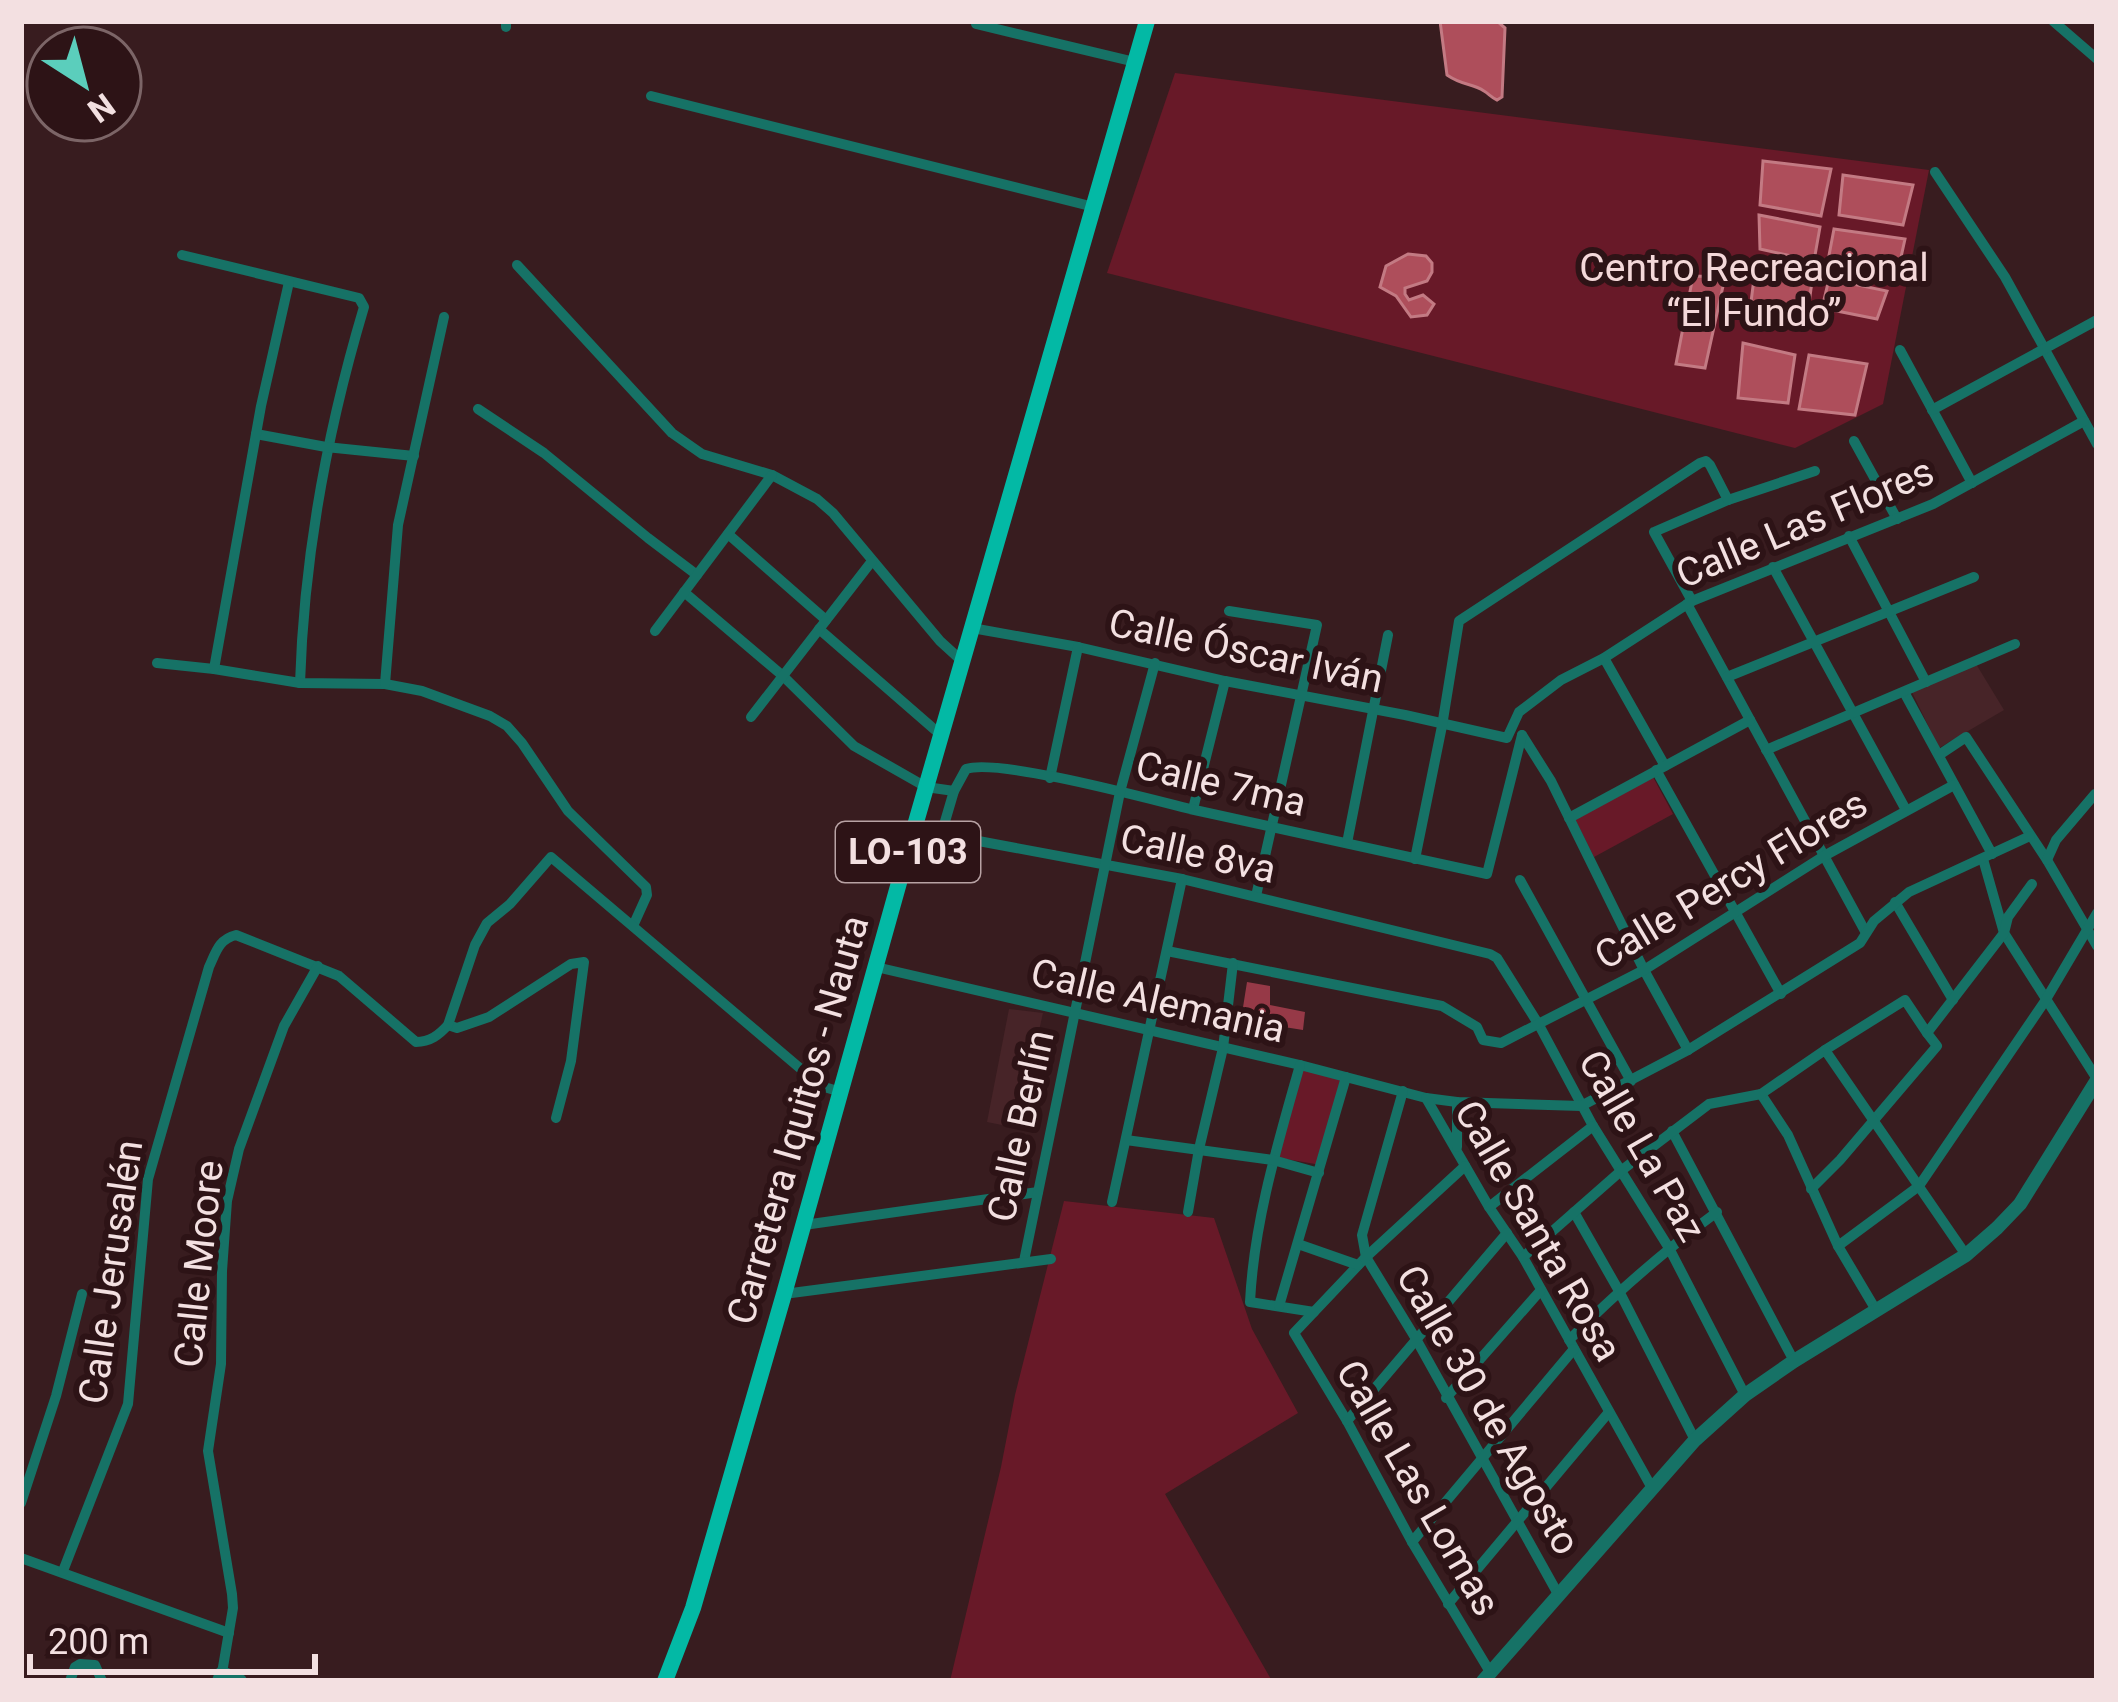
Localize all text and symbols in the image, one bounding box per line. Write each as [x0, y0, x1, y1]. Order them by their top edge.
north arrow [24, 24, 144, 144]
text: N [80, 85, 122, 130]
park label: Centro Recreacional “El Fundo” [1579, 245, 1929, 336]
street label: Calle Las Flores [1669, 448, 1941, 598]
street label: Calle Óscar Iván [1105, 599, 1387, 703]
street label: Calle 7ma [1131, 742, 1311, 826]
street label: Calle Percy Flores [1587, 781, 1875, 979]
street label: Calle 8va [1116, 815, 1280, 893]
road number: LO-103 [836, 822, 980, 882]
street label: Carretera Iquitos - Nauta [718, 910, 878, 1330]
street label: Calle Alemania [1027, 949, 1289, 1053]
street label: Calle Berlín [978, 1026, 1064, 1226]
street label: Calle La Paz [1569, 1042, 1715, 1250]
street label: Calle Santa Rosa [1445, 1093, 1631, 1369]
street label: Calle Jerusalén [70, 1137, 152, 1407]
street label: Calle Moore [165, 1158, 233, 1370]
street label: Calle 30 de Agosto [1387, 1257, 1589, 1563]
street label: Calle Las Lomas [1326, 1352, 1510, 1624]
scale bar [30, 1600, 315, 1674]
text: 200 m [48, 1621, 149, 1663]

